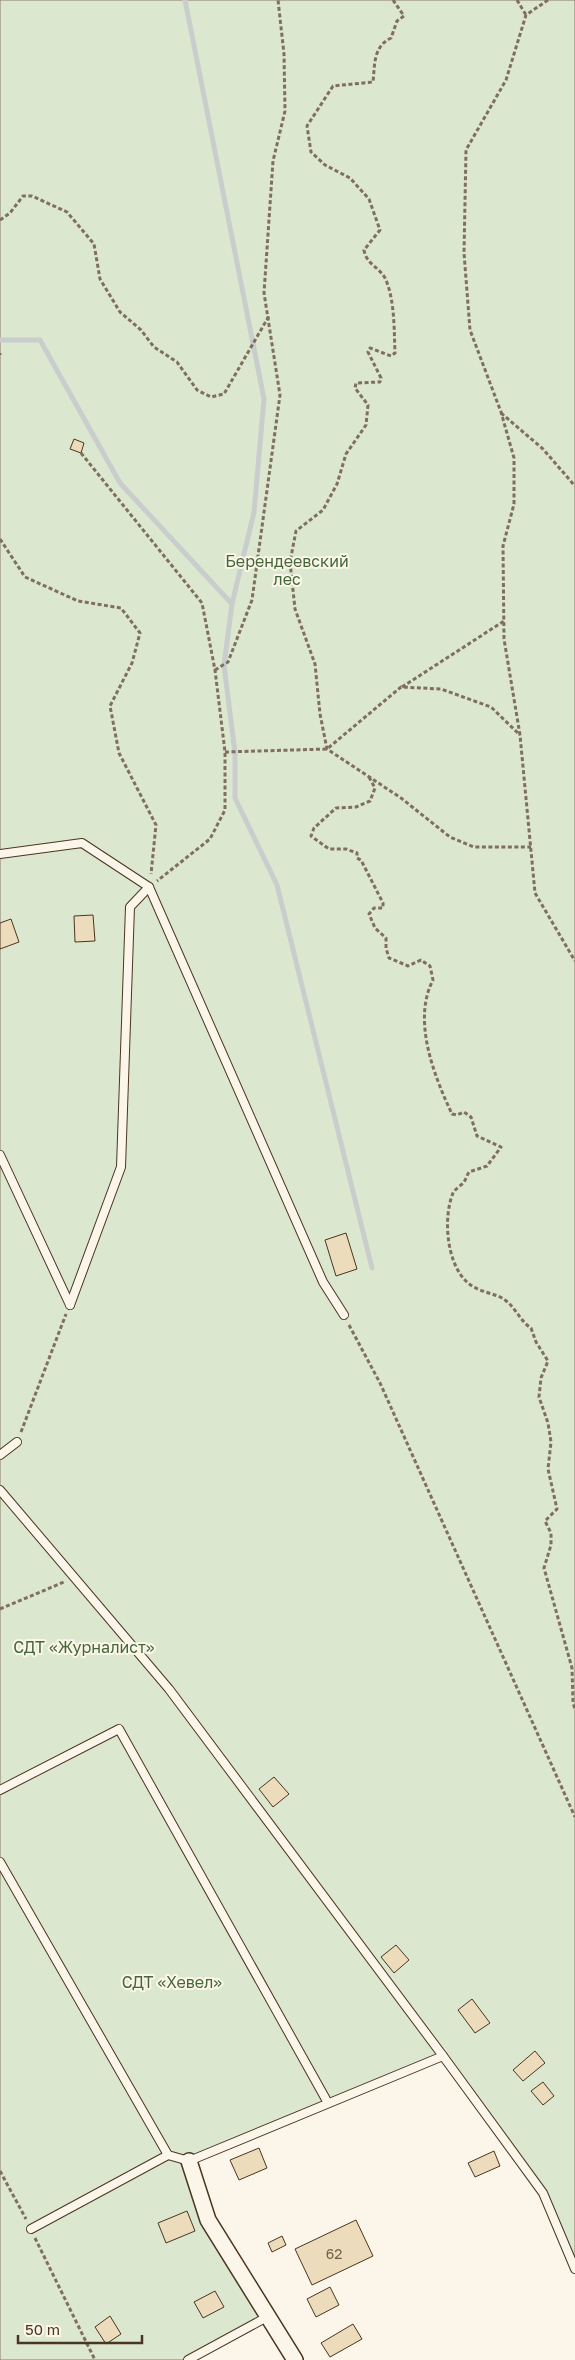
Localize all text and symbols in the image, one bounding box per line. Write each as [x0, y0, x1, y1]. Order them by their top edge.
park label: Берендеевский лес [225, 551, 349, 589]
park label: СДТ «Журналист» [13, 1637, 155, 1657]
park label: СДТ «Хевел» [122, 1972, 222, 1992]
house number: 62 [326, 2245, 342, 2262]
scale bar [18, 2312, 141, 2344]
text: 50 m [25, 2320, 60, 2338]

